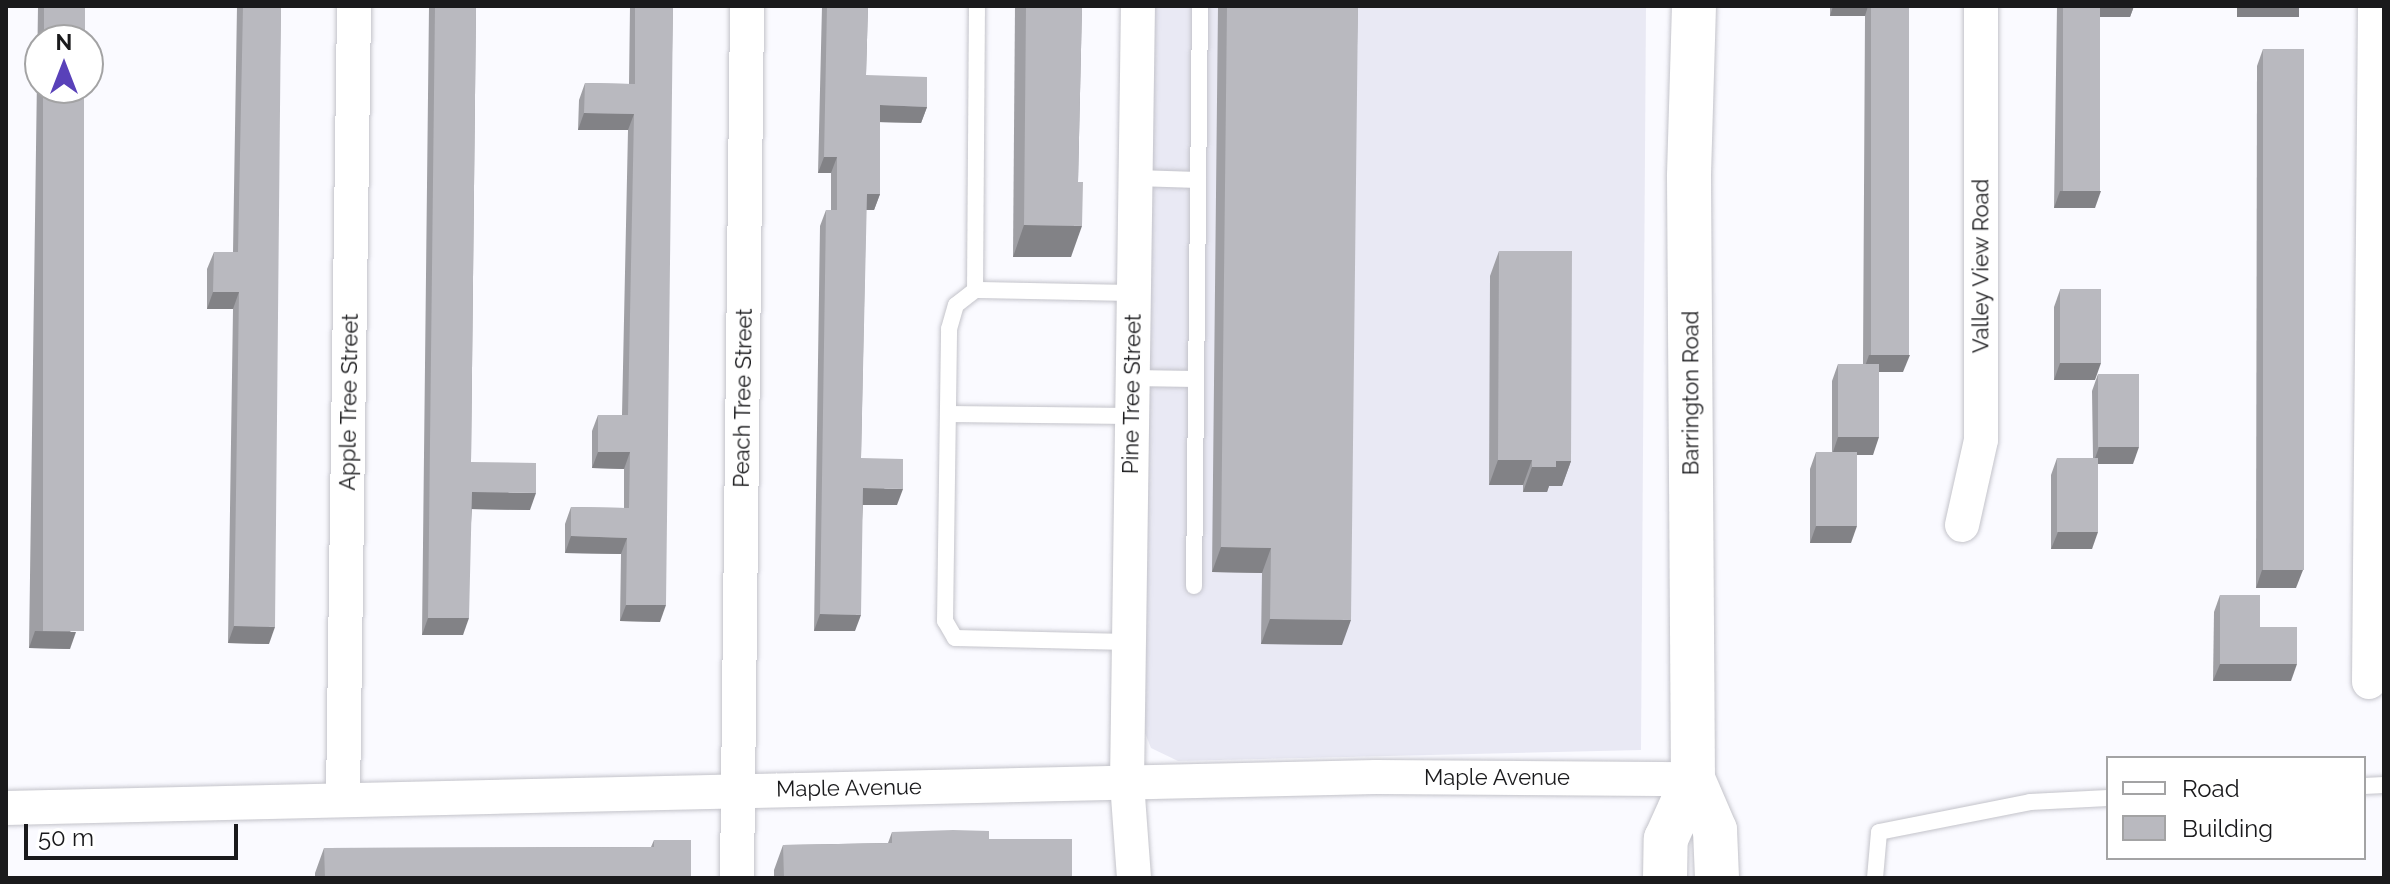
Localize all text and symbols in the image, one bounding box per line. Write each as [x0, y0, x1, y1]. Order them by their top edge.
north arrow [24, 24, 104, 104]
text: N [56, 29, 72, 55]
street label: Valley View Road [1968, 178, 1994, 354]
street label: Peach Tree Street [728, 308, 758, 488]
street label: Barrington Road [1678, 311, 1704, 475]
street label: Apple Tree Street [334, 313, 364, 491]
street label: Pine Tree Street [1117, 313, 1147, 475]
legend [2106, 756, 2366, 860]
street label: Maple Avenue [1424, 765, 1570, 791]
street label: Maple Avenue [776, 774, 922, 802]
text: Road [2182, 774, 2240, 803]
scale bar [28, 808, 242, 858]
text: Building [2182, 814, 2273, 843]
text: 50 m [38, 823, 94, 852]

